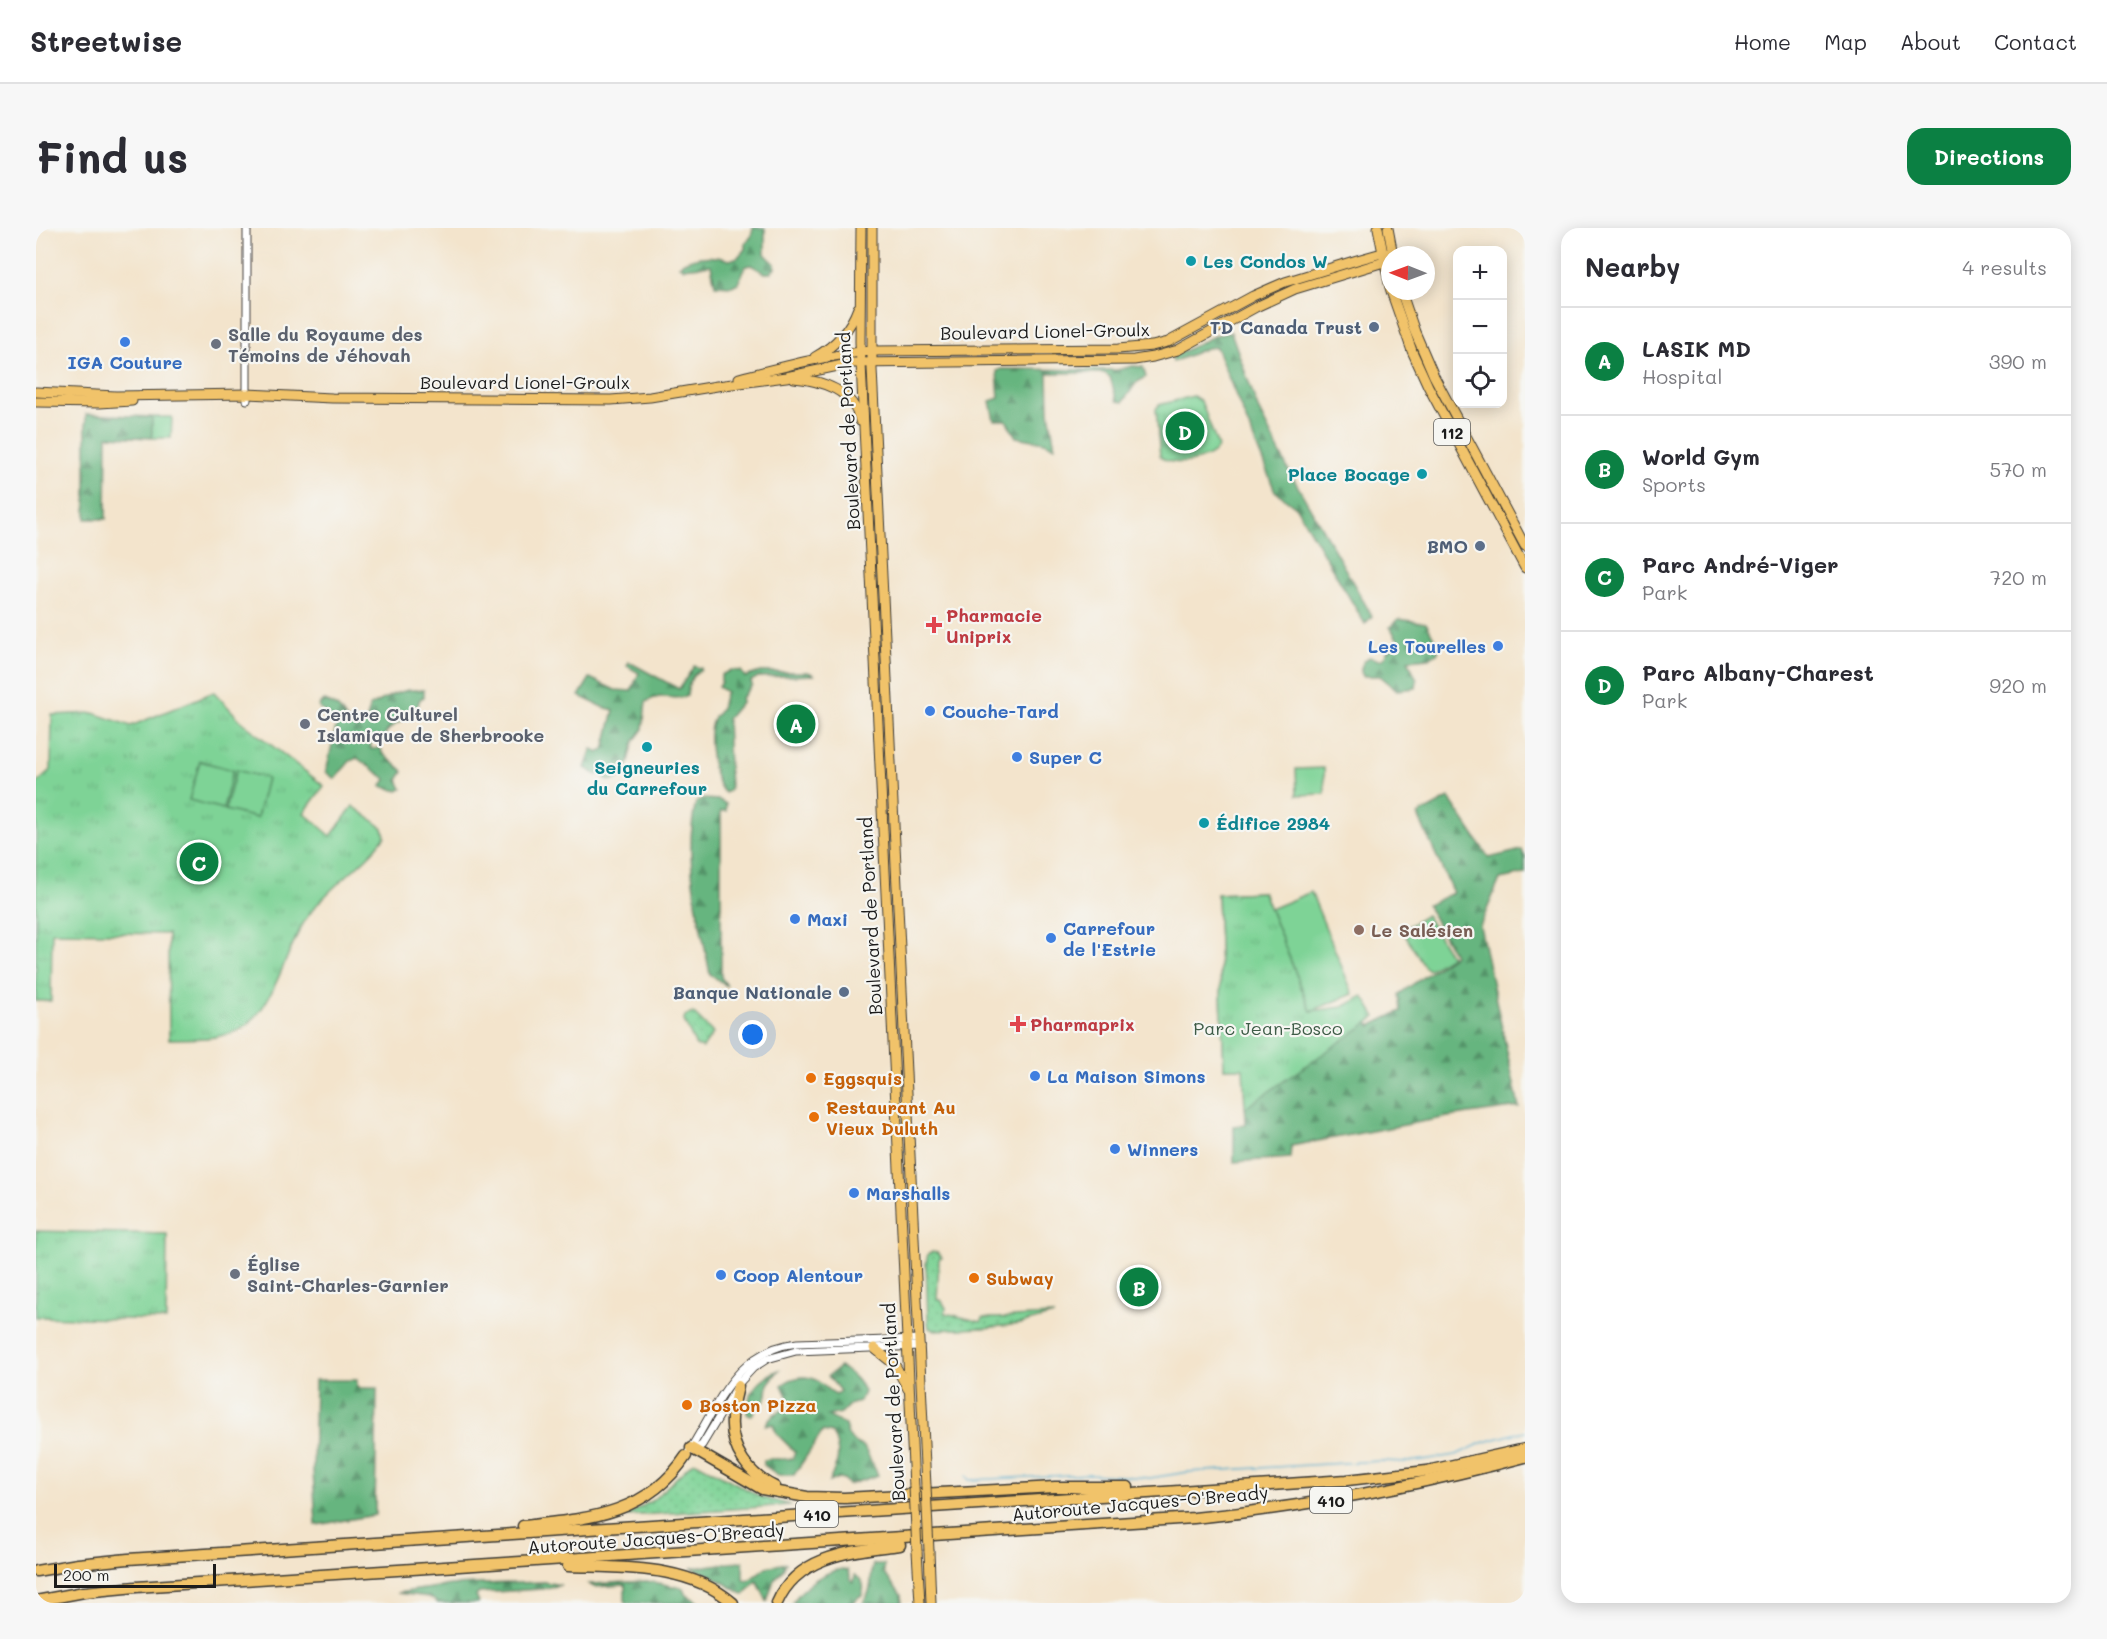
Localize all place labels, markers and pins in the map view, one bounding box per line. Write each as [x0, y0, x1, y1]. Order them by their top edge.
place label: Les Condos W [1203, 249, 1328, 273]
marker: Les Condos W [1184, 254, 1198, 268]
place label: TD Canada Trust [1210, 315, 1362, 339]
marker: TD Canada Trust [1367, 320, 1381, 334]
place label: Salle du Royaume des Témoins de Jéhovah [228, 322, 423, 367]
marker: IGA Couture [118, 335, 132, 349]
marker: Salle du Royaume des Témoins de Jéhovah [209, 337, 223, 351]
place label: IGA Couture [67, 350, 183, 374]
pin: D [1166, 408, 1204, 454]
place label: Place Bocage [1287, 462, 1410, 486]
marker: Place Bocage [1415, 467, 1429, 481]
place label: BMO [1427, 534, 1468, 558]
marker: BMO [1473, 539, 1487, 553]
place label: Pharmacie Uniprix [946, 603, 1042, 648]
marker: Pharmacie Uniprix [927, 618, 941, 632]
place label: Les Tourelles [1368, 634, 1486, 658]
marker: Les Tourelles [1491, 639, 1505, 653]
place label: Couche-Tard [942, 699, 1059, 723]
place label: Centre Culturel Islamique de Sherbrooke [317, 702, 544, 747]
pin: A [776, 702, 816, 746]
marker: Couche-Tard [923, 704, 937, 718]
marker: Centre Culturel Islamique de Sherbrooke [298, 717, 312, 731]
marker: Seigneuries du Carrefour [640, 740, 654, 754]
place label: Super C [1029, 745, 1102, 769]
marker: Super C [1010, 750, 1024, 764]
place label: Seigneuries du Carrefour [587, 755, 707, 800]
place label: Édifice 2984 [1216, 811, 1330, 835]
marker: Édifice 2984 [1197, 816, 1211, 830]
pin: C [180, 840, 218, 884]
place label: Maxi [807, 907, 848, 931]
marker: Maxi [788, 912, 802, 926]
place label: Carrefour de l'Estrie [1063, 916, 1156, 961]
place label: Le Salésien [1371, 918, 1473, 942]
marker: Le Salésien [1352, 923, 1366, 937]
marker: Carrefour de l'Estrie [1044, 931, 1058, 945]
place label: Banque Nationale [673, 980, 832, 1004]
marker: Banque Nationale [837, 985, 851, 999]
place label: Pharmaprix [1030, 1012, 1135, 1036]
marker: Pharmaprix [1011, 1017, 1025, 1031]
place label: La Maison Simons [1047, 1064, 1205, 1088]
place label: Eggsquis [823, 1066, 902, 1090]
marker: La Maison Simons [1028, 1069, 1042, 1083]
marker: Eggsquis [804, 1071, 818, 1085]
place label: Restaurant Au Vieux Duluth [826, 1095, 956, 1140]
marker: Restaurant Au Vieux Duluth [807, 1110, 821, 1124]
place label: Winners [1127, 1137, 1198, 1161]
marker: Winners [1108, 1142, 1122, 1156]
place label: Marshalls [866, 1181, 950, 1205]
marker: Marshalls [847, 1186, 861, 1200]
place label: Église Saint-Charles-Garnier [247, 1252, 449, 1297]
place label: Coop Alentour [733, 1263, 863, 1287]
pin: B [1120, 1264, 1158, 1310]
place label: Subway [986, 1266, 1054, 1290]
marker: Église Saint-Charles-Garnier [228, 1267, 242, 1281]
marker: Coop Alentour [714, 1268, 728, 1282]
marker: Subway [967, 1271, 981, 1285]
place label: Boston Pizza [699, 1393, 817, 1417]
marker: Boston Pizza [680, 1398, 694, 1412]

